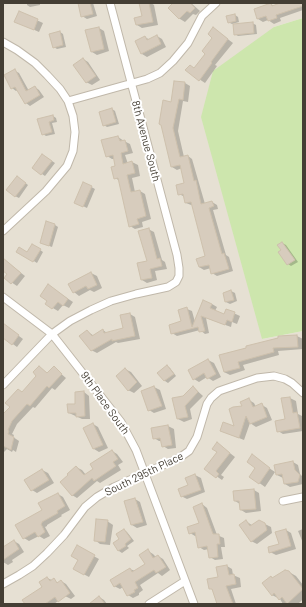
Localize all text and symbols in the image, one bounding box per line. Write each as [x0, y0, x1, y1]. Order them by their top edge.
street label: 8th Avenue South [129, 99, 163, 183]
street label: 9th Place South [78, 369, 132, 437]
street label: South 295th Place [102, 449, 186, 499]

